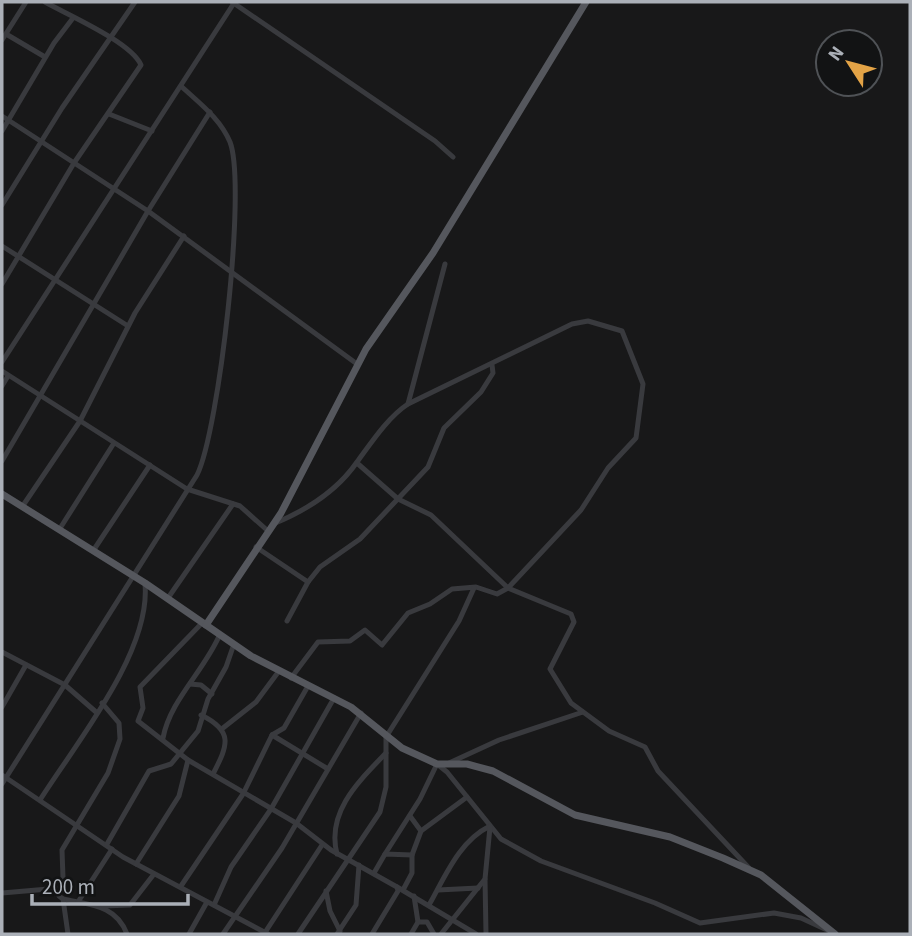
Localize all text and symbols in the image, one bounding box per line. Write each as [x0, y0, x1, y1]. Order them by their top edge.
north arrow [814, 28, 884, 98]
text: N [822, 41, 851, 67]
scale bar [32, 862, 187, 906]
text: 200 m [42, 872, 95, 902]

